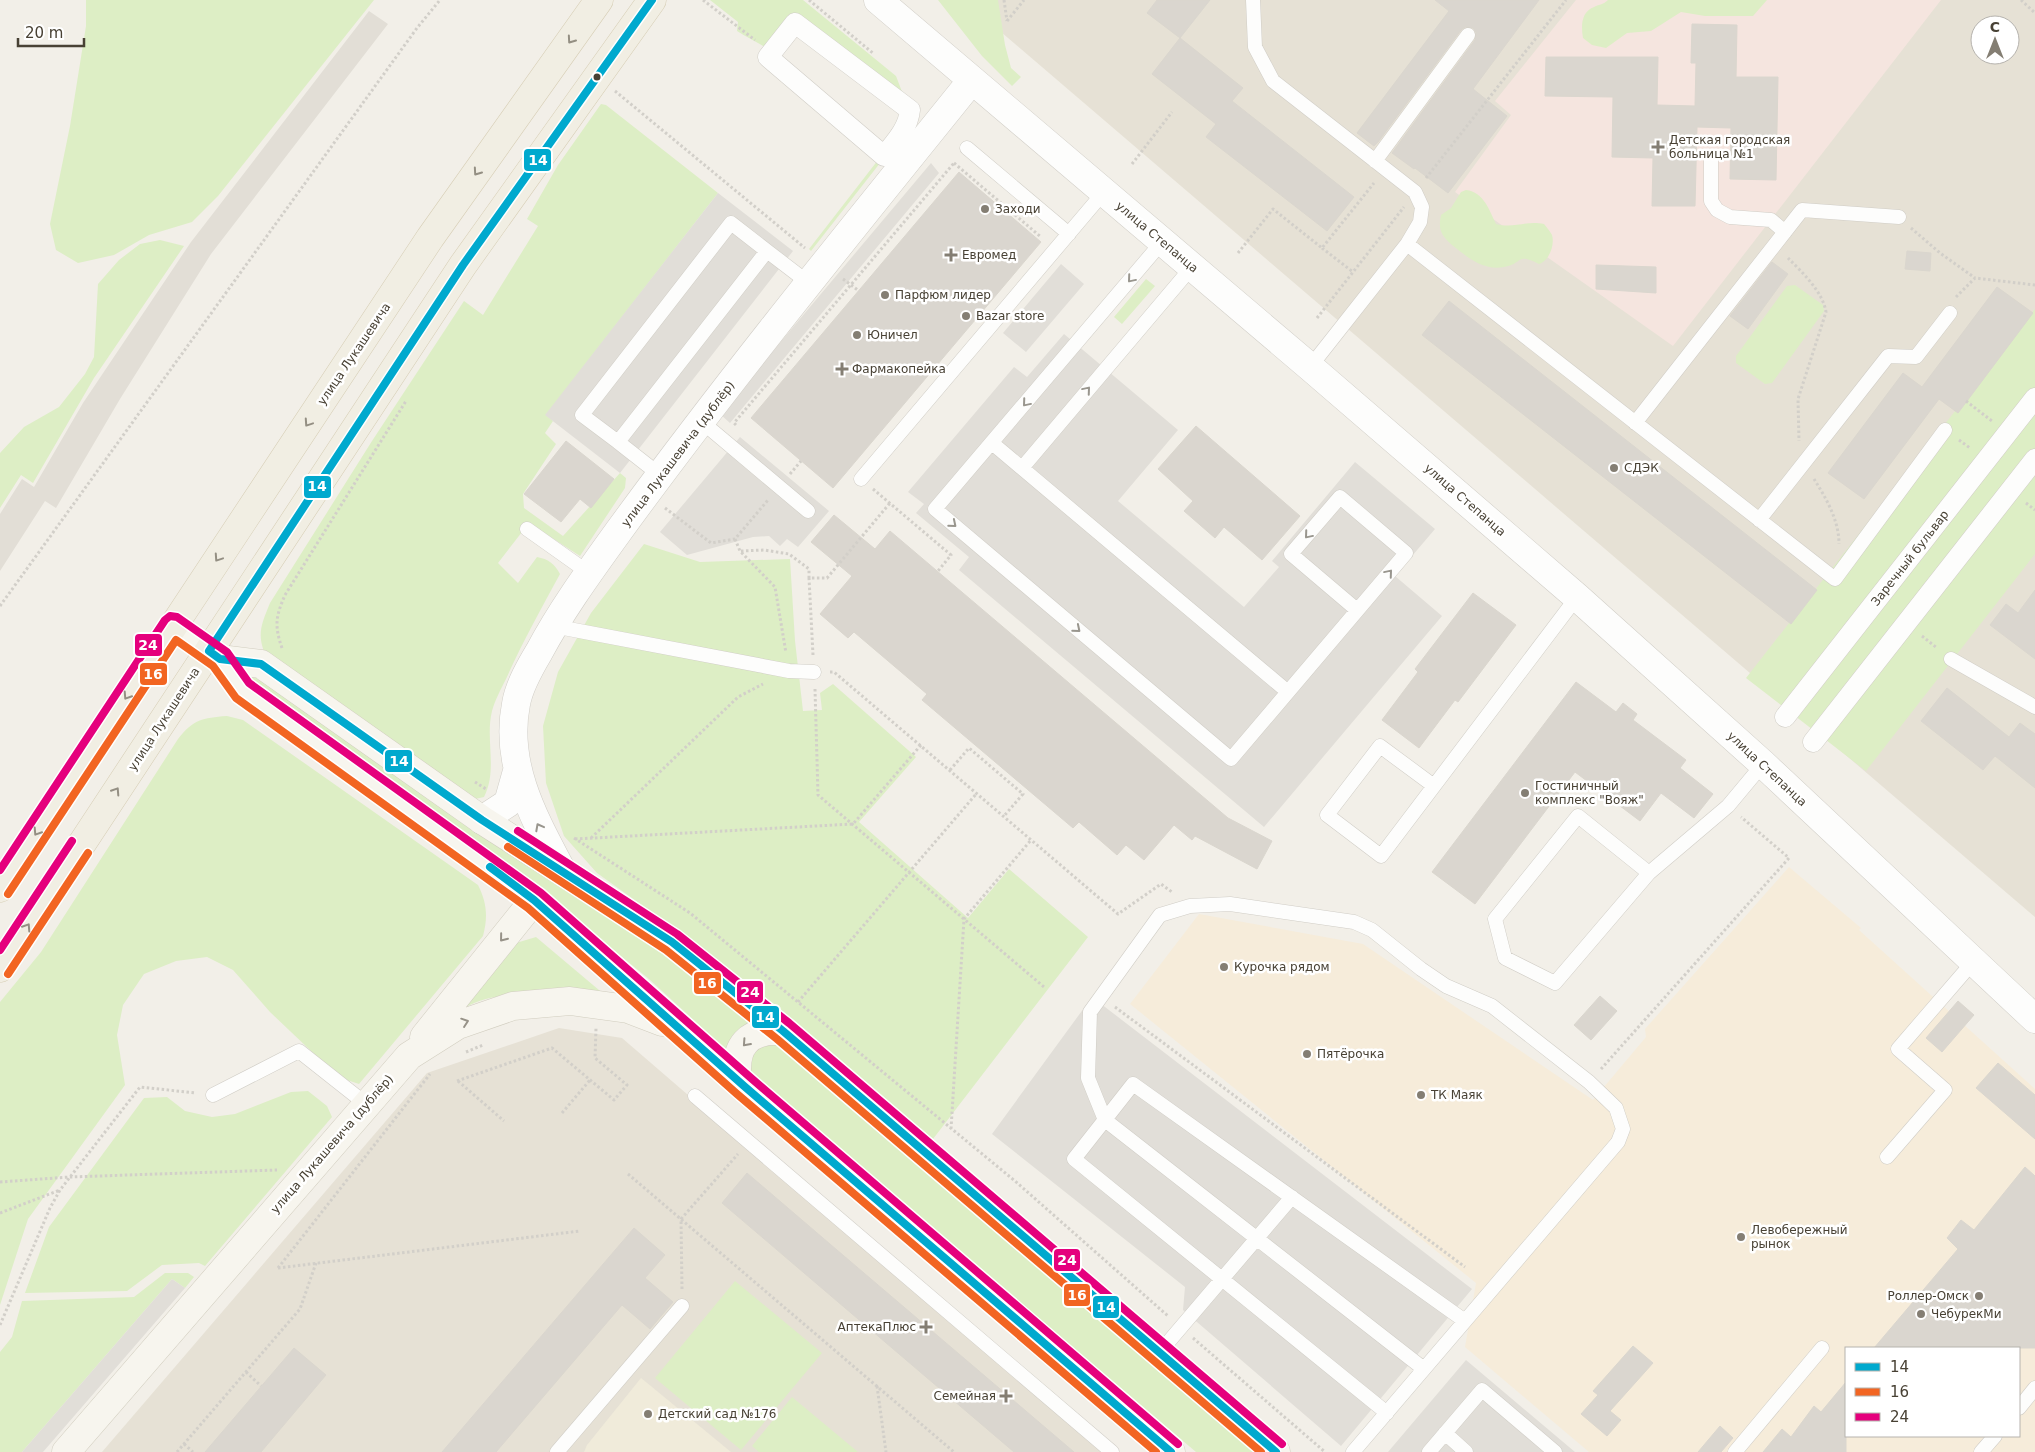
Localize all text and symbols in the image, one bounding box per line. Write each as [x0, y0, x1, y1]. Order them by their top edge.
scale bar [18, 15, 84, 47]
north arrow [1970, 15, 2020, 65]
text: С [1990, 19, 2000, 35]
text: 20 m [25, 24, 63, 42]
one-way arrow [568, 34, 577, 44]
unlabelled marker [592, 72, 602, 82]
place label: Детская городская больница №1 [1669, 133, 1790, 161]
marker: Детская городская больница №1 [1651, 140, 1665, 154]
line badge: 14 [523, 148, 552, 172]
text: 14 [528, 152, 548, 168]
one-way arrow [474, 166, 483, 176]
street label: улица Степанца [1113, 198, 1201, 276]
place label: Заходи [995, 202, 1041, 216]
marker: Заходи [979, 203, 991, 215]
marker: Евромед [944, 248, 958, 262]
place label: Евромед [962, 248, 1016, 262]
one-way arrow [1128, 273, 1137, 282]
place label: Парфюм лидер [895, 288, 991, 302]
marker: Парфюм лидер [879, 289, 891, 301]
street label: улица Лукашевича [315, 300, 393, 408]
place label: Bazar store [976, 309, 1044, 323]
marker: Bazar store [960, 310, 972, 322]
place label: Юничел [867, 328, 918, 342]
marker: Юничел [851, 329, 863, 341]
place label: Фармакопейка [852, 362, 946, 376]
marker: Фармакопейка [836, 363, 848, 375]
street label: улица Лукашевича (дублёр) [619, 378, 737, 530]
one-way arrow [1081, 387, 1090, 396]
one-way arrow [1023, 397, 1031, 406]
one-way arrow [305, 417, 314, 427]
street label: улица Степанца [1421, 461, 1509, 539]
place label: СДЭК [1624, 461, 1659, 475]
marker: СДЭК [1608, 462, 1620, 474]
line badge: 14 [303, 475, 332, 499]
text: 14 [307, 478, 327, 494]
street label: Заречный бульвар [1868, 507, 1952, 609]
one-way arrow [947, 518, 956, 527]
one-way arrow [1305, 529, 1313, 538]
one-way arrow [215, 553, 224, 562]
one-way arrow [1383, 570, 1391, 579]
one-way arrow [1071, 623, 1080, 632]
line badge: 24 [134, 633, 163, 657]
text: 24 [138, 637, 158, 653]
line badge: 16 [139, 662, 168, 686]
street label: улица Лукашевича [125, 665, 203, 773]
text: 16 [143, 666, 163, 682]
one-way arrow [124, 690, 133, 700]
street label: улица Степанца [1724, 729, 1810, 809]
line badge: 14 [384, 749, 413, 773]
text: 14 [389, 753, 409, 769]
place label: Гостиничный комплекс "Вояж" [1535, 779, 1644, 807]
marker: Гостиничный комплекс "Вояж" [1519, 787, 1531, 799]
one-way arrow [110, 788, 119, 797]
one-way arrow [535, 824, 545, 833]
one-way arrow [34, 826, 44, 835]
one-way arrow [21, 923, 30, 933]
one-way arrow [501, 932, 509, 941]
place label: Курочка рядом [1234, 960, 1330, 974]
marker: Курочка рядом [1218, 961, 1230, 973]
line badge: 16 [693, 971, 722, 995]
text: 16 [697, 975, 717, 991]
line badge: 24 [736, 980, 764, 1004]
text: 24 [740, 984, 760, 1000]
line badge: 14 [751, 1005, 780, 1029]
text: 14 [755, 1009, 775, 1025]
one-way arrow [461, 1018, 469, 1028]
one-way arrow [743, 1037, 752, 1046]
place label: Пятёрочка [1317, 1047, 1384, 1061]
marker: Пятёрочка [1301, 1048, 1313, 1060]
street label: улица Лукашевича (дублёр) [268, 1072, 396, 1216]
place label: ТК Маяк [1430, 1088, 1483, 1102]
marker: ТК Маяк [1415, 1089, 1427, 1101]
place label: Левобережный рынок [1751, 1223, 1848, 1251]
marker: Левобережный рынок [1735, 1231, 1747, 1243]
line badge: 24 [1053, 1248, 1081, 1272]
text: 24 [1057, 1252, 1077, 1268]
line badge: 16 [1063, 1283, 1091, 1307]
text: 16 [1067, 1287, 1087, 1303]
place label: Роллер-Омск [1887, 1289, 1969, 1303]
marker: Роллер-Омск [1973, 1290, 1985, 1302]
line badge: 14 [1092, 1295, 1120, 1319]
text: 14 [1096, 1299, 1116, 1315]
place label: ЧебурекМи [1931, 1307, 2002, 1321]
marker: ЧебурекМи [1915, 1308, 1927, 1320]
place label: АптекаПлюс [838, 1320, 916, 1334]
marker: АптекаПлюс [920, 1321, 932, 1333]
legend [1845, 1347, 2020, 1437]
text: 14 [1890, 1358, 1909, 1376]
text: 16 [1890, 1383, 1909, 1401]
place label: Семейная [934, 1389, 996, 1403]
marker: Семейная [1000, 1390, 1012, 1402]
place label: Детский сад №176 [658, 1407, 776, 1421]
marker: Детский сад №176 [642, 1408, 654, 1420]
text: 24 [1890, 1408, 1909, 1426]

